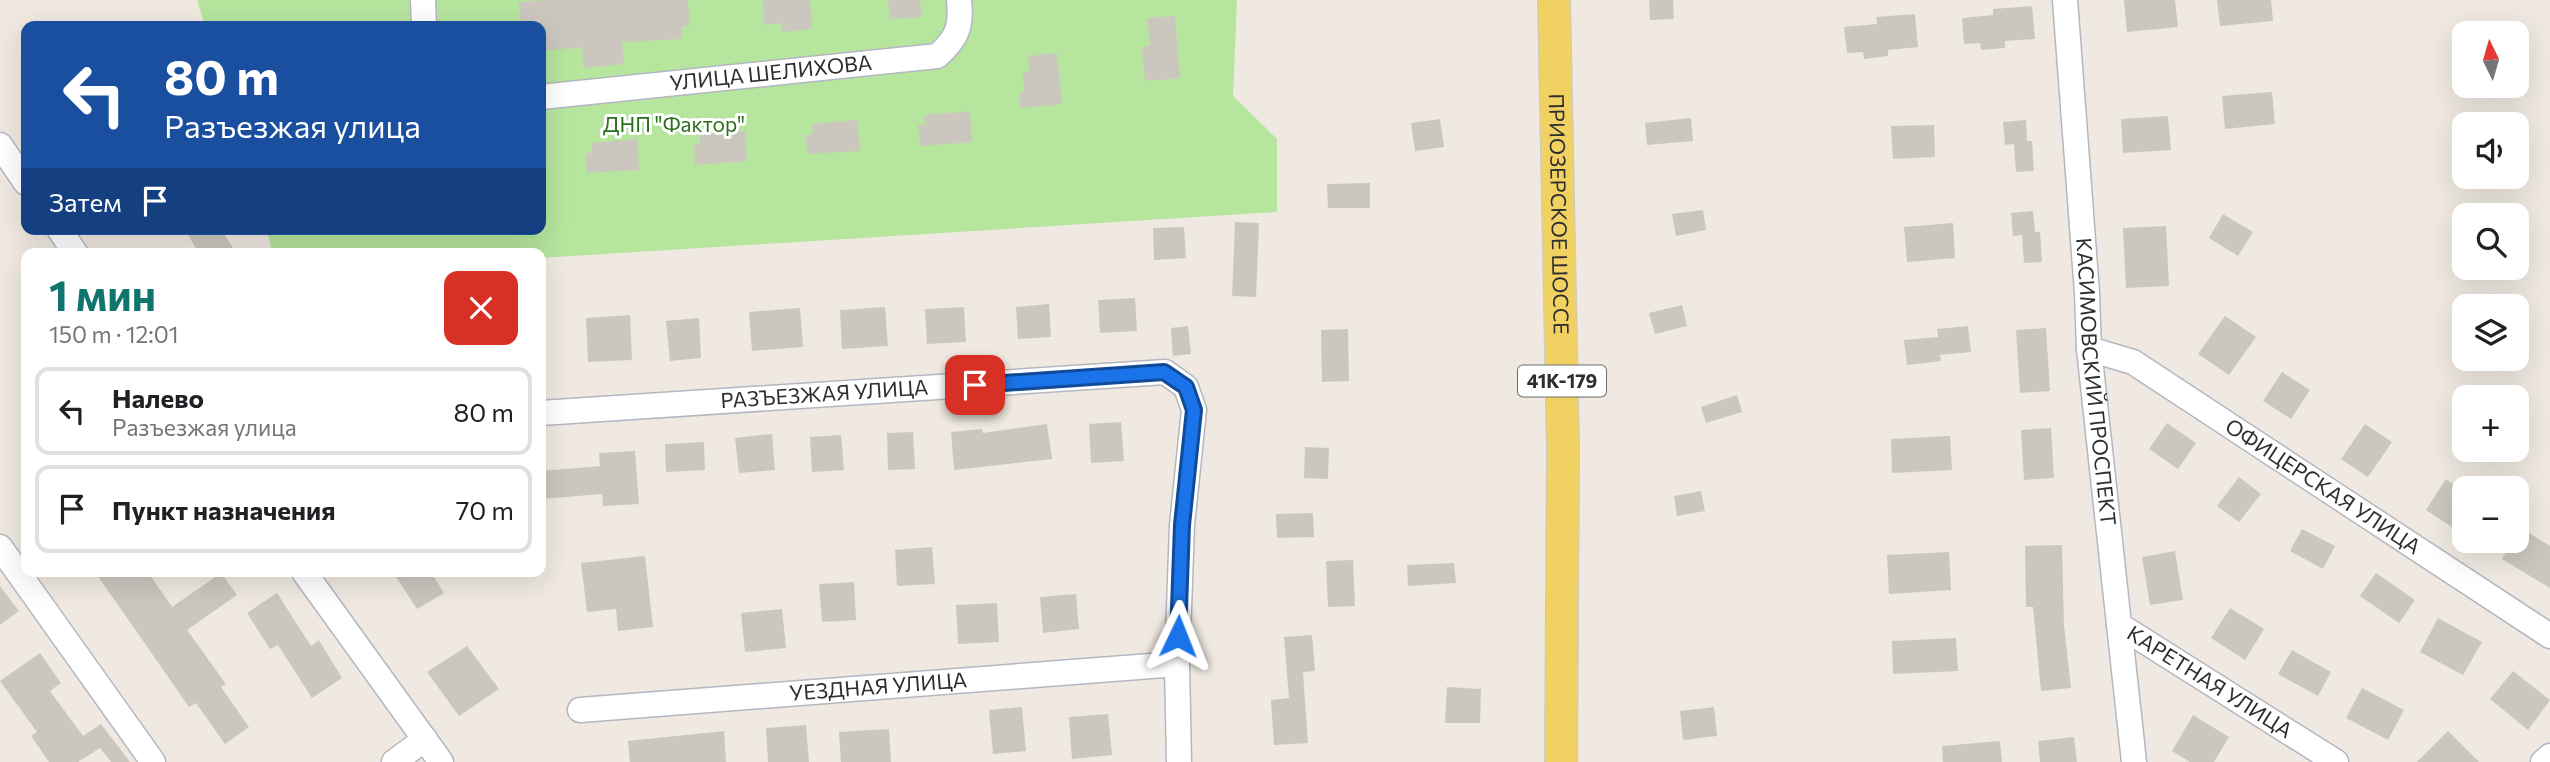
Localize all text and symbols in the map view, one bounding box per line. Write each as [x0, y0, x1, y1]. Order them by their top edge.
north arrow [2452, 21, 2529, 98]
map controls [2452, 21, 2529, 553]
text: 80 m [164, 45, 279, 105]
icon: left [49, 49, 140, 140]
street label: УЛИЦА ШЕЛИХОВА [668, 49, 873, 95]
street label: ПРИОЗЕРСКОЕ ШОССЕ [1545, 93, 1575, 335]
text: Разъезжая улица [164, 105, 421, 145]
park label: ДНП "Фактор" [603, 111, 745, 136]
button: sound [2452, 112, 2529, 189]
icon: arrive [136, 182, 174, 220]
text: Затем [49, 186, 122, 217]
button: search [2452, 203, 2529, 280]
street label: КАСИМОВСКИЙ ПРОСПЕКТ [2072, 237, 2122, 527]
text: 1 мин [49, 268, 156, 320]
button: close [444, 271, 518, 345]
button: layers [2452, 294, 2529, 371]
text: 150 m · 12:01 [49, 320, 179, 348]
pin [945, 355, 1005, 415]
icon: arrive [956, 366, 994, 404]
road number: 41К-179 [1518, 366, 1606, 396]
street label: РАЗЪЕЗЖАЯ УЛИЦА [720, 374, 929, 412]
text: Налево [112, 382, 204, 413]
button: + [2452, 385, 2529, 462]
icon: left [53, 392, 91, 430]
text: 80 m [454, 396, 514, 427]
street label: ОФИЦЕРСКАЯ УЛИЦА [2221, 412, 2426, 559]
text: Разъезжая улица [112, 413, 297, 441]
button: − [2452, 476, 2529, 553]
icon: arrive [53, 490, 91, 528]
text: Пункт назначения [112, 494, 336, 525]
text: 70 m [456, 494, 514, 525]
position arrow [1141, 599, 1215, 673]
street label: КАРЕТНАЯ УЛИЦА [2123, 619, 2297, 742]
street label: УЕЗДНАЯ УЛИЦА [788, 666, 968, 705]

